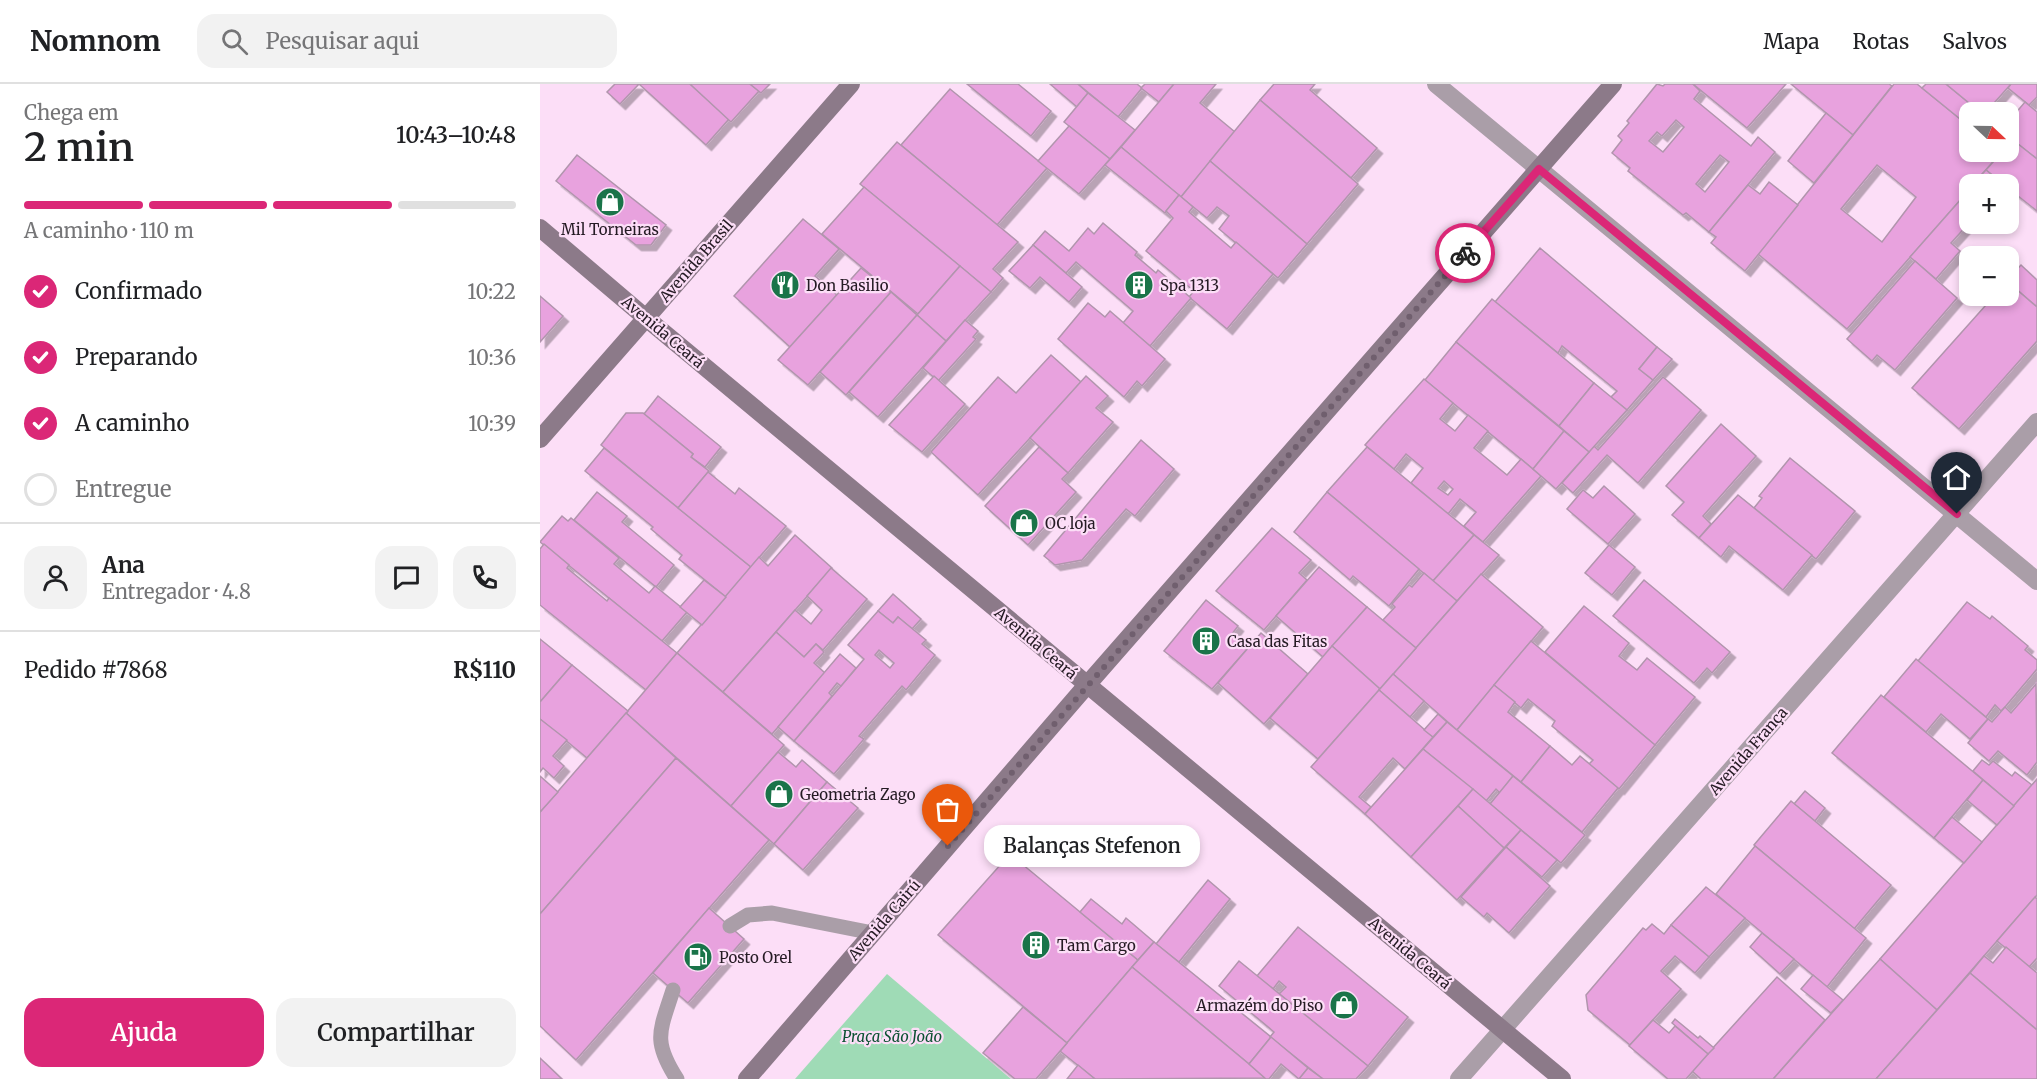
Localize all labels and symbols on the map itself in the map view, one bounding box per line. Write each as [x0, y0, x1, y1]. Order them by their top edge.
north arrow [1959, 102, 2019, 162]
shop icon: Mil Torneiras [594, 186, 626, 218]
street label: Avenida Brasil [654, 216, 737, 307]
place label: Mil Torneiras [561, 220, 659, 239]
courier [1435, 223, 1495, 283]
restaurant icon: Don Basilio [769, 269, 801, 301]
building icon: Spa 1313 [1123, 269, 1155, 301]
place label: Don Basilio [806, 276, 889, 295]
place label: Spa 1313 [1160, 276, 1219, 295]
street label: Avenida Ceará [617, 291, 708, 372]
pin [1931, 452, 1982, 514]
shop icon: OC loja [1008, 507, 1040, 539]
place label: OC loja [1045, 514, 1096, 533]
street label: Avenida Ceará [990, 602, 1081, 683]
building icon: Casa das Fitas [1190, 625, 1222, 657]
place label: Casa das Fitas [1227, 632, 1327, 651]
street label: Avenida França [1704, 703, 1791, 800]
shop icon: Geometria Zago [763, 778, 795, 810]
pin [922, 784, 973, 846]
place label: Geometria Zago [800, 785, 916, 804]
callout: Balanças Stefenon [984, 825, 1200, 867]
street label: Avenida Cairú [843, 876, 924, 965]
street label: Avenida Ceará [1364, 912, 1455, 993]
building icon: Tam Cargo [1020, 929, 1052, 961]
place label: Tam Cargo [1057, 936, 1136, 955]
fuel station icon: Posto Orel [682, 941, 714, 973]
place label: Posto Orel [719, 948, 792, 967]
shop icon: Armazém do Piso [1328, 989, 1360, 1021]
place label: Armazém do Piso [1195, 996, 1323, 1015]
park label: Praça São João [842, 1027, 942, 1046]

